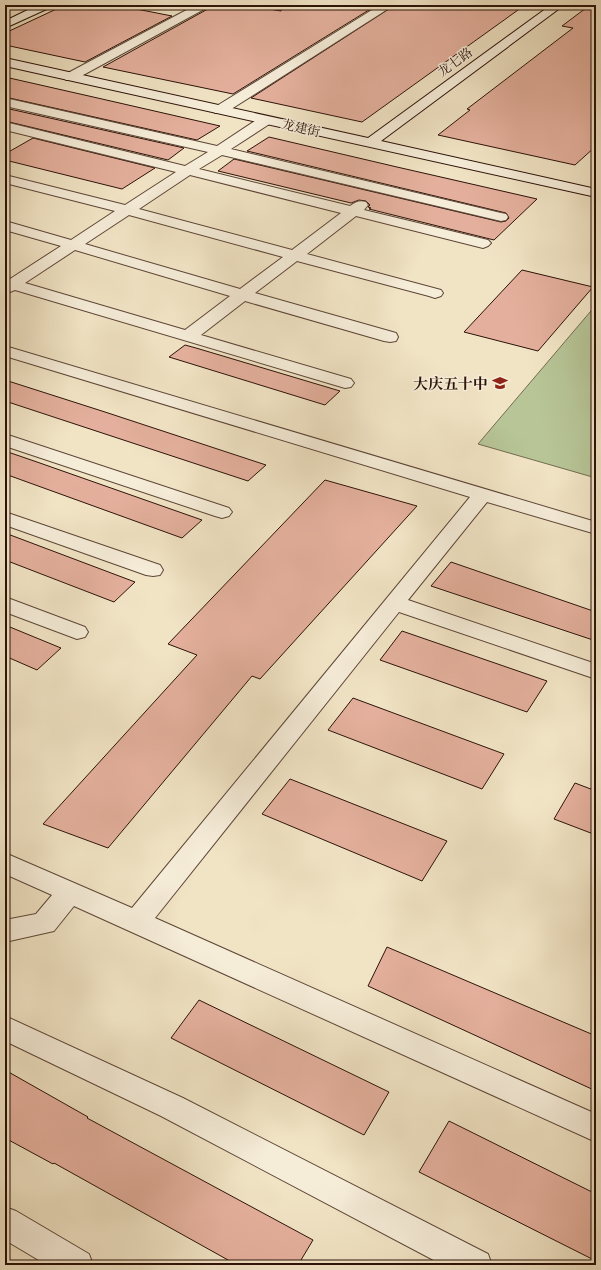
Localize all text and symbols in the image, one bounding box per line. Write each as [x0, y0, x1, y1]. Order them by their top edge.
street label: 龙七路 [434, 44, 476, 80]
street label: 龙建街 [280, 115, 322, 141]
place label: 大庆五十中 [413, 374, 488, 393]
school or university icon: 大庆五十中 [491, 374, 509, 392]

